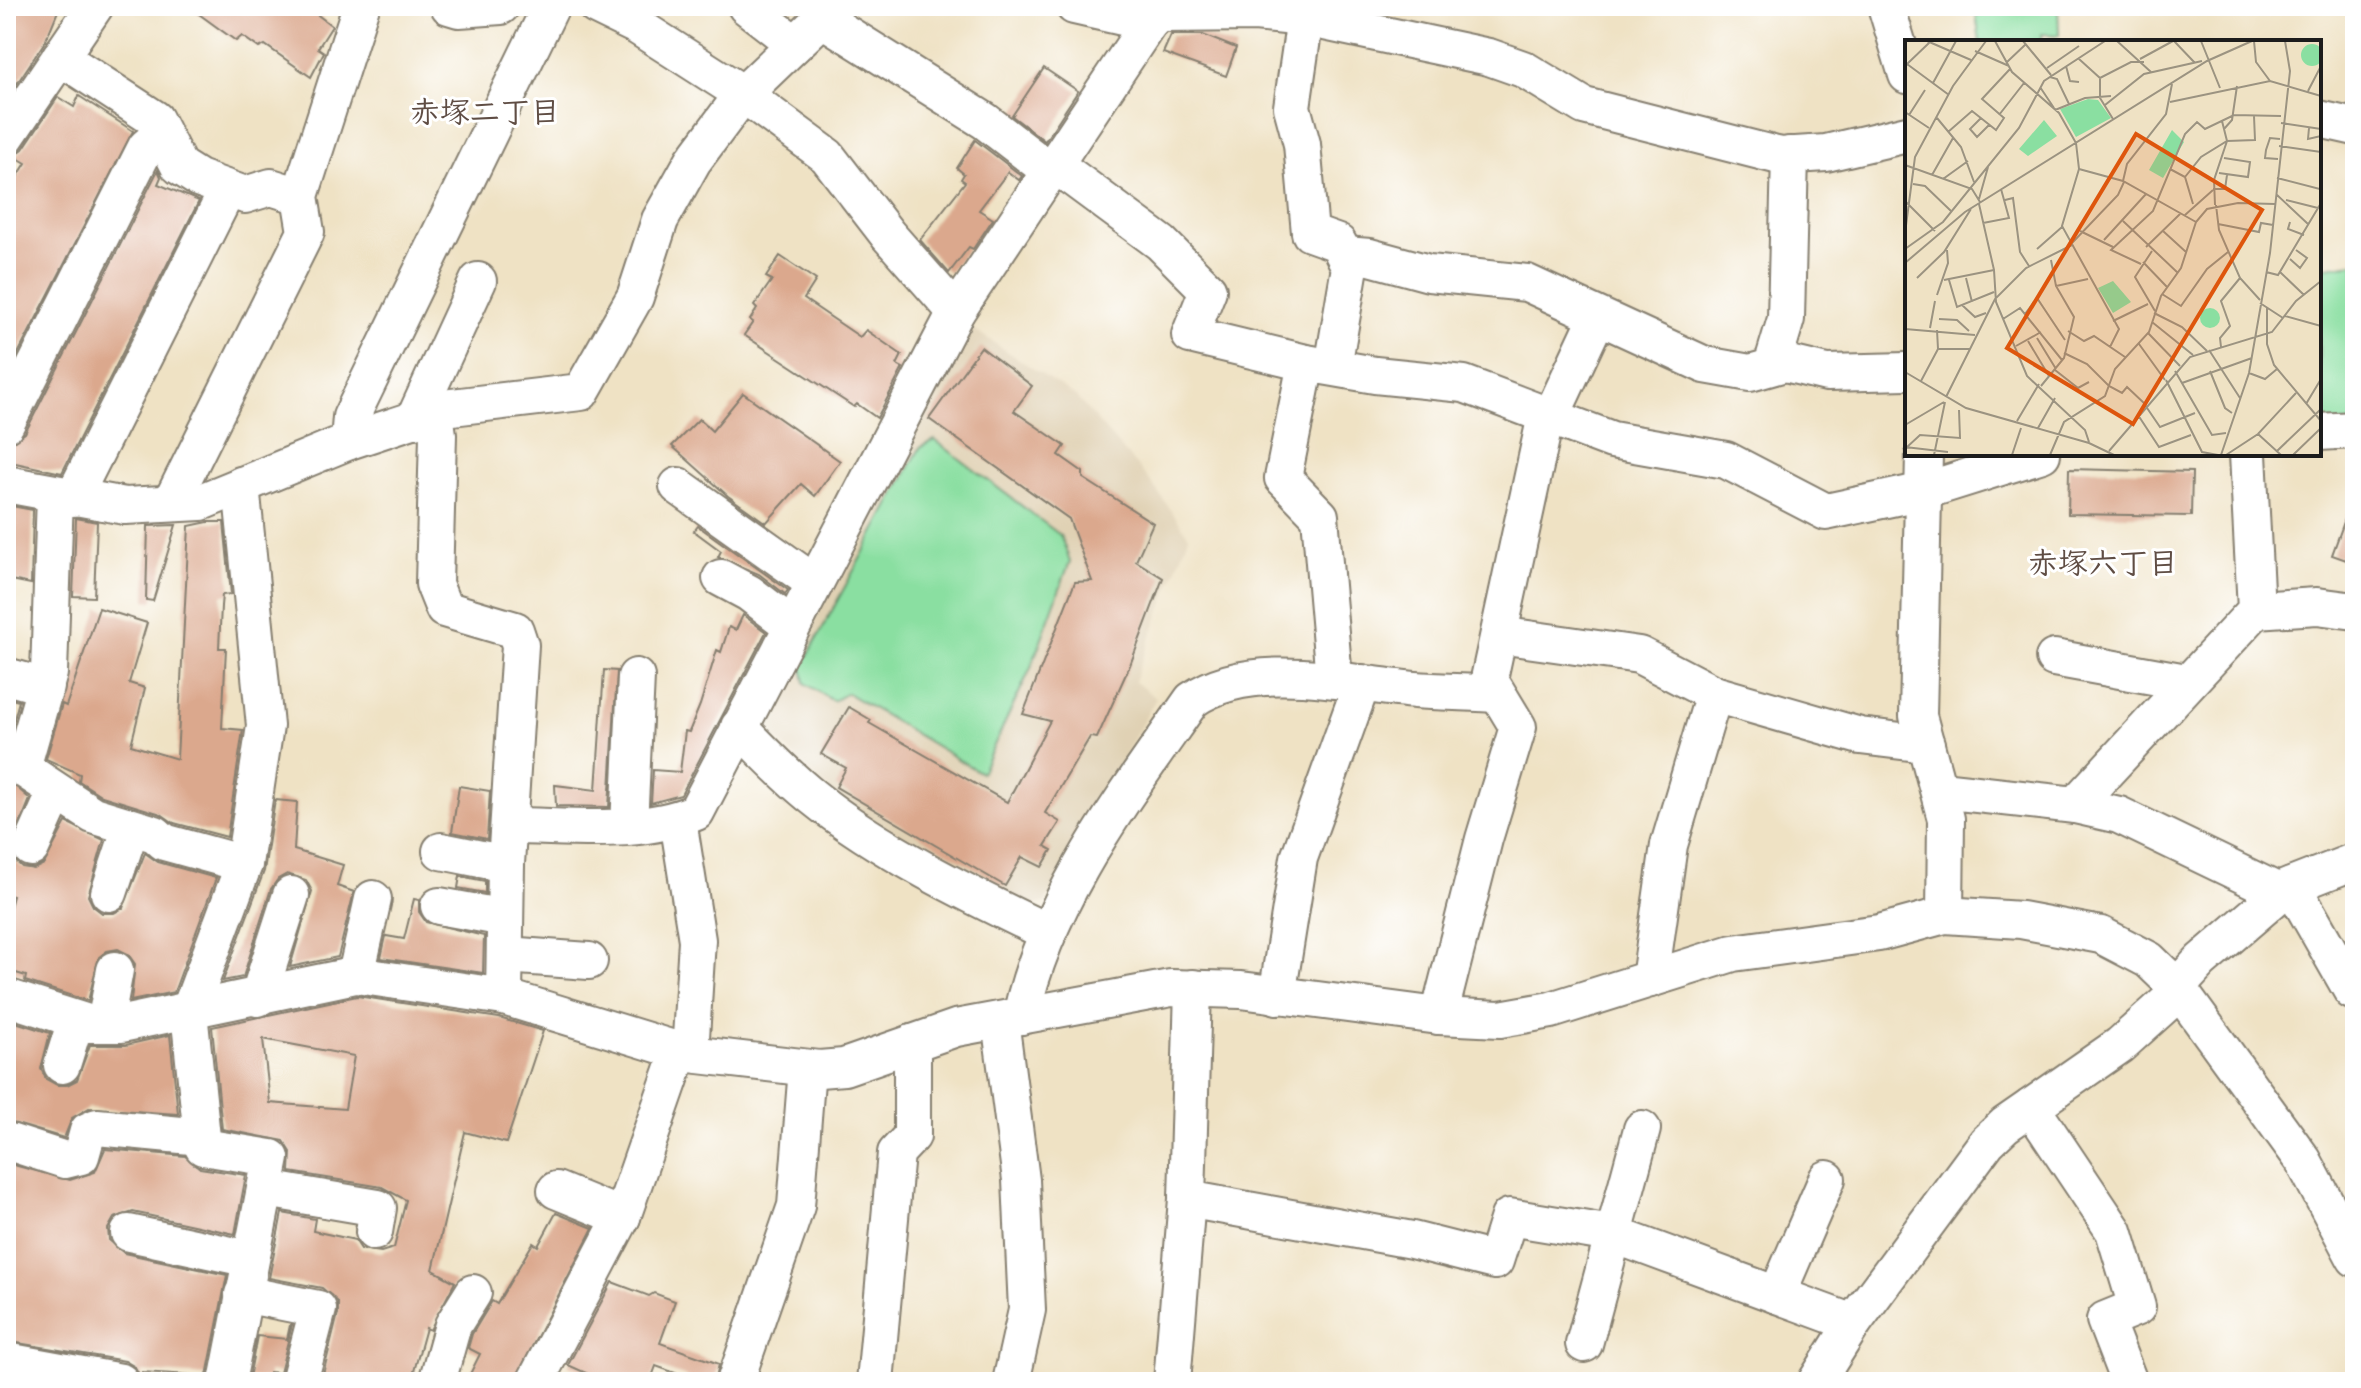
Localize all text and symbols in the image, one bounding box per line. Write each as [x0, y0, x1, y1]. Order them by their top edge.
inset map [1905, 40, 2321, 456]
district label: 赤塚二丁目 [410, 94, 560, 131]
district label: 赤塚六丁目 [2028, 545, 2178, 582]

